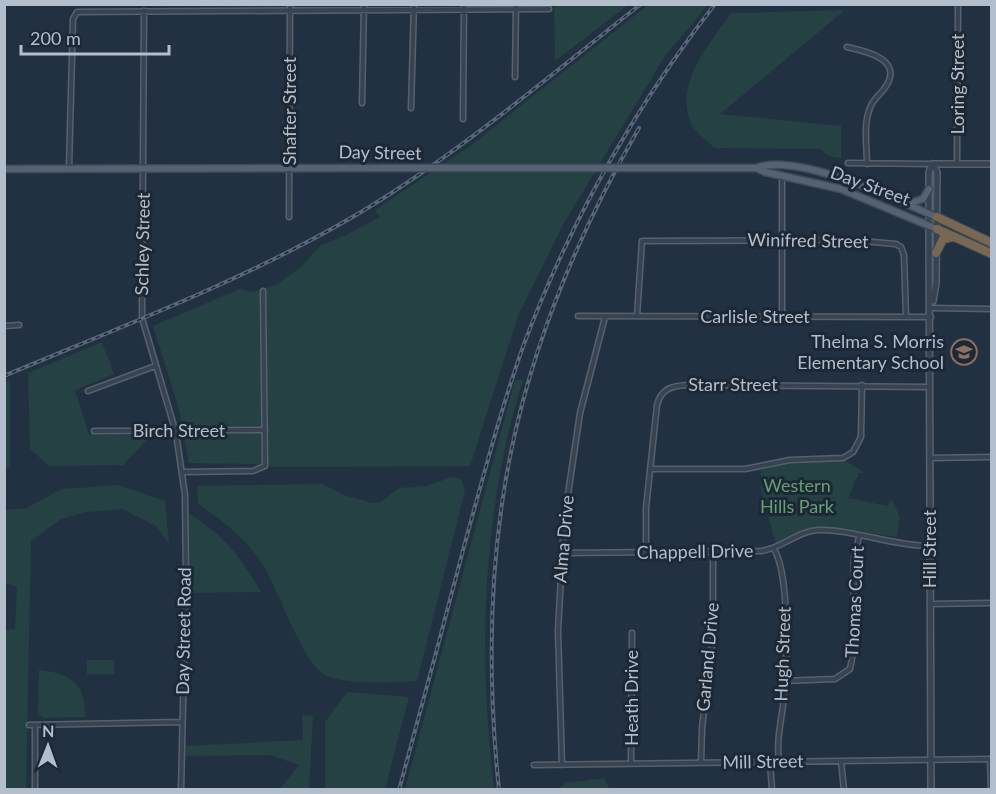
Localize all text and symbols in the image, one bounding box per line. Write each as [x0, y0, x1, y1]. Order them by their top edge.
scale bar [21, 18, 170, 56]
text: 200 m [30, 27, 81, 49]
street label: Loring Street [946, 33, 968, 135]
street label: Shafter Street [278, 56, 300, 165]
street label: Day Street [338, 140, 422, 164]
street label: Day Street [828, 161, 914, 210]
street label: Schley Street [130, 192, 154, 296]
street label: Winifred Street [747, 228, 869, 252]
street label: Carlisle Street [700, 305, 810, 327]
place label: Thelma S. Morris Elementary School [797, 330, 944, 373]
school or university icon: Thelma S. Morris Elementary School [949, 337, 979, 367]
street label: Starr Street [688, 373, 778, 395]
street label: Birch Street [133, 419, 226, 441]
park label: Western Hills Park [760, 474, 835, 517]
street label: Alma Drive [548, 494, 578, 584]
street label: Hill Street [918, 509, 940, 588]
street label: Chappell Drive [636, 539, 754, 563]
street label: Thomas Court [840, 545, 868, 658]
street label: Day Street Road [171, 567, 195, 695]
street label: Garland Drive [691, 601, 723, 712]
street label: Hugh Street [769, 606, 795, 702]
street label: Heath Drive [620, 650, 642, 746]
north arrow [18, 716, 78, 776]
text: N [42, 721, 55, 740]
street label: Mill Street [722, 749, 804, 773]

